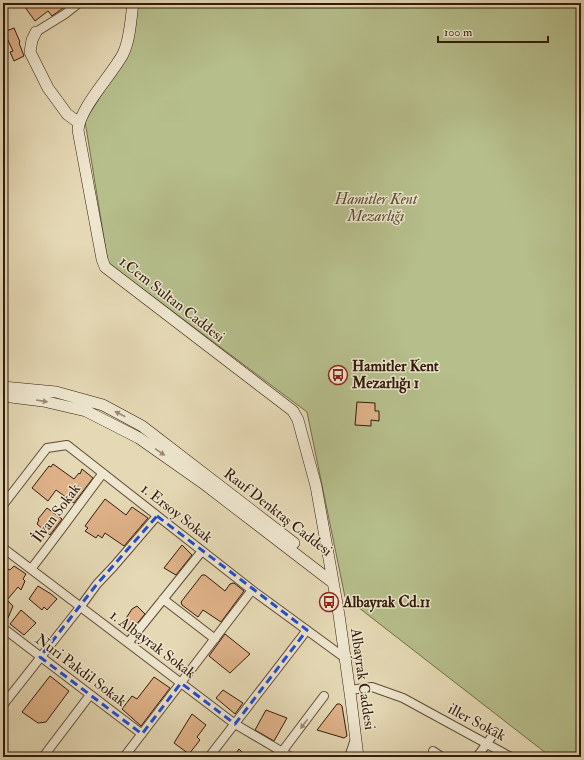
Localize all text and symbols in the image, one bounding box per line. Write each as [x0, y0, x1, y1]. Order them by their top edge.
scale bar [438, 18, 548, 44]
text: 100 m [444, 25, 473, 40]
park label: Hamitler Kent Mezarlığı [334, 190, 418, 226]
street label: 1.Cem Sultan Caddesi [115, 252, 228, 347]
place label: Hamitler Kent Mezarlığı 1 [351, 357, 439, 394]
bus stop icon: Hamitler Kent Mezarlığı 1 [327, 364, 349, 386]
one-way arrow [36, 398, 48, 404]
one-way arrow [115, 411, 126, 417]
one-way arrow [154, 448, 165, 456]
street label: Rauf Denktaş Caddesi [220, 464, 336, 561]
street label: İlvan Sokak [27, 479, 85, 547]
street label: 1. Ersoy Sokak [137, 480, 216, 547]
bus stop icon: Albayrak Cd.11 [318, 591, 340, 613]
place label: Albayrak Cd.11 [342, 593, 430, 613]
street label: 1. Albayrak Sokak [106, 606, 199, 683]
street label: Albayrak Caddesi [346, 626, 379, 731]
street label: Nuri Pakdil Sokak [31, 630, 130, 711]
street label: iller Sokak [445, 699, 509, 746]
one-way arrow [299, 718, 308, 729]

